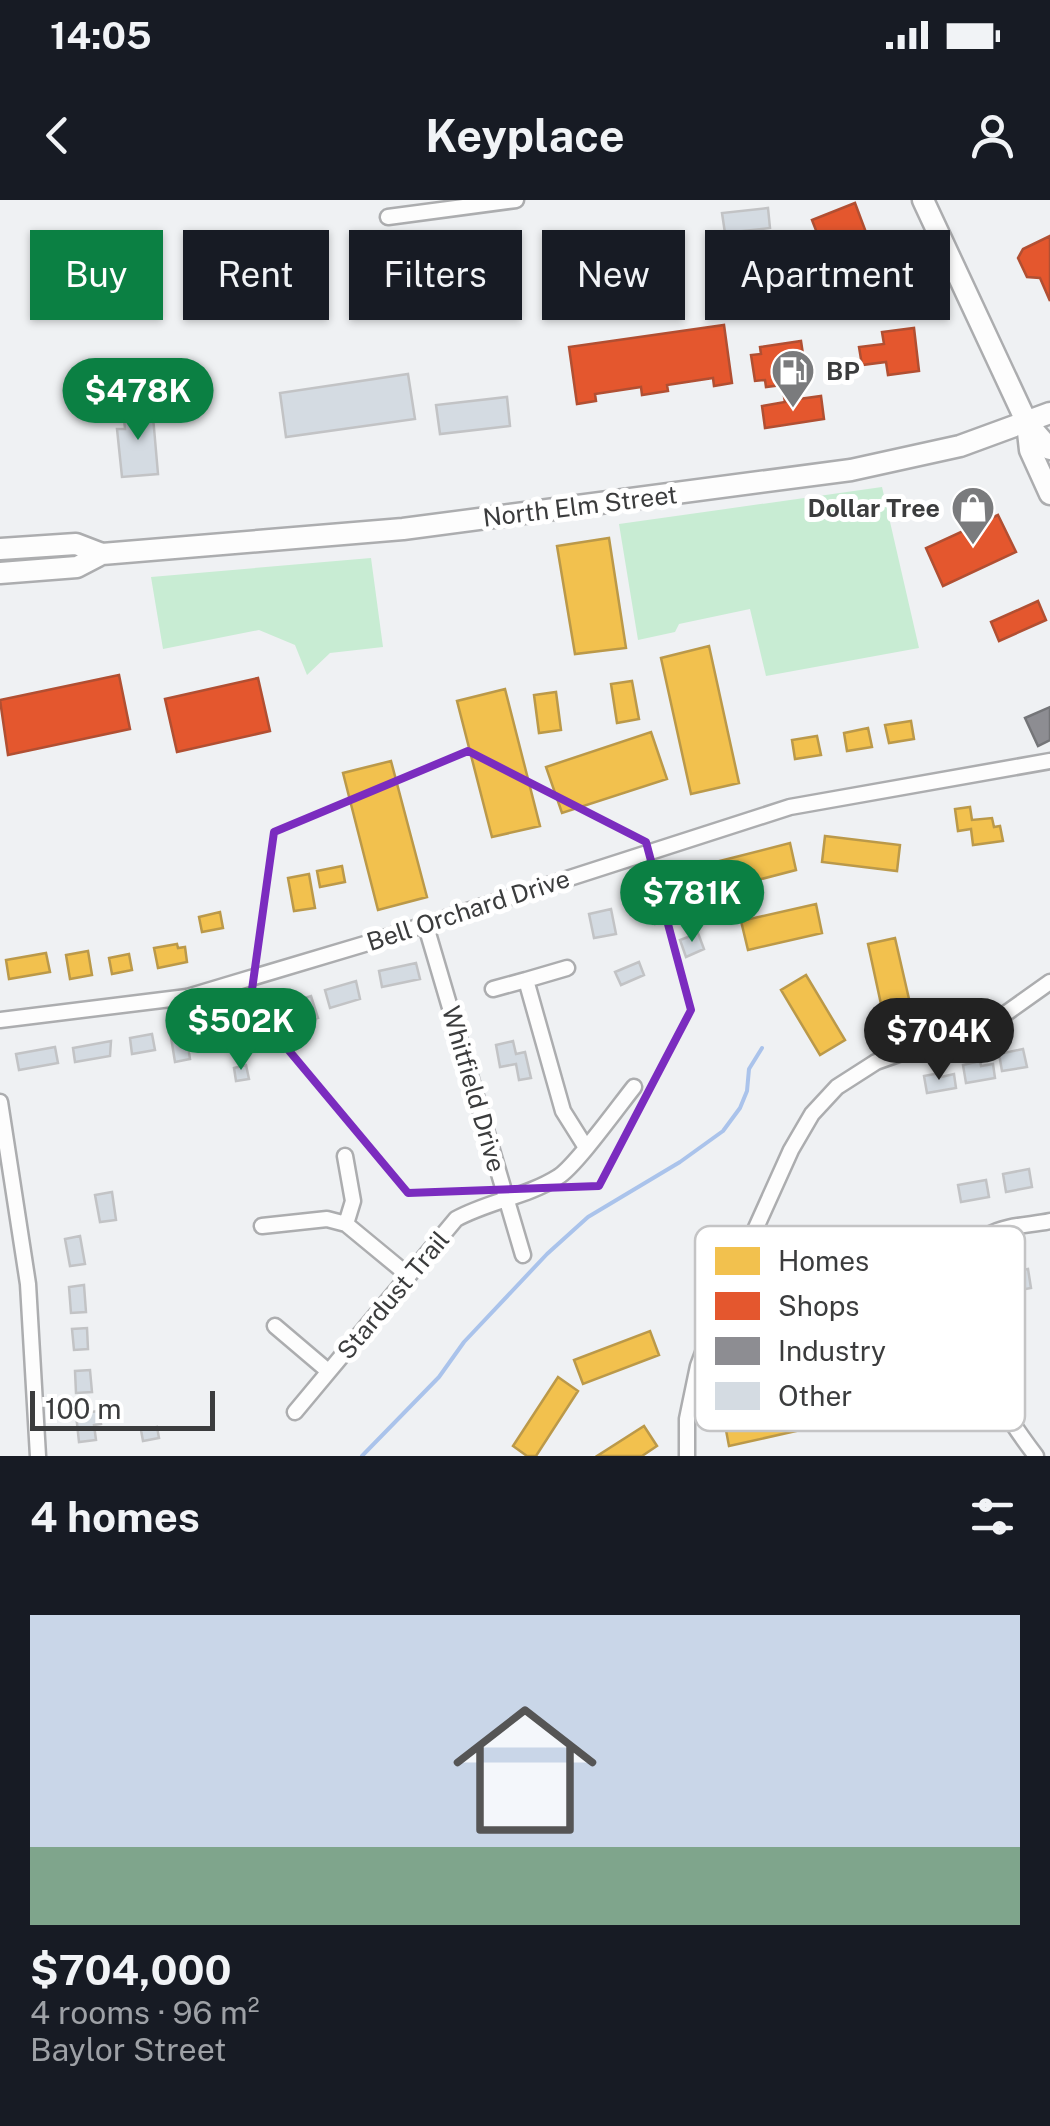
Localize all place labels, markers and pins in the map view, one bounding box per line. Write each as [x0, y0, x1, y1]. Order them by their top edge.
fuel station icon: BP [770, 348, 816, 409]
place label: BP [826, 356, 860, 386]
pin: $478K [68, 358, 208, 443]
shop icon: Dollar Tree [950, 485, 996, 546]
place label: Dollar Tree [807, 493, 940, 523]
pin: $781K [622, 860, 762, 945]
pin: $502K [171, 988, 311, 1073]
pin: $704K [869, 998, 1009, 1083]

